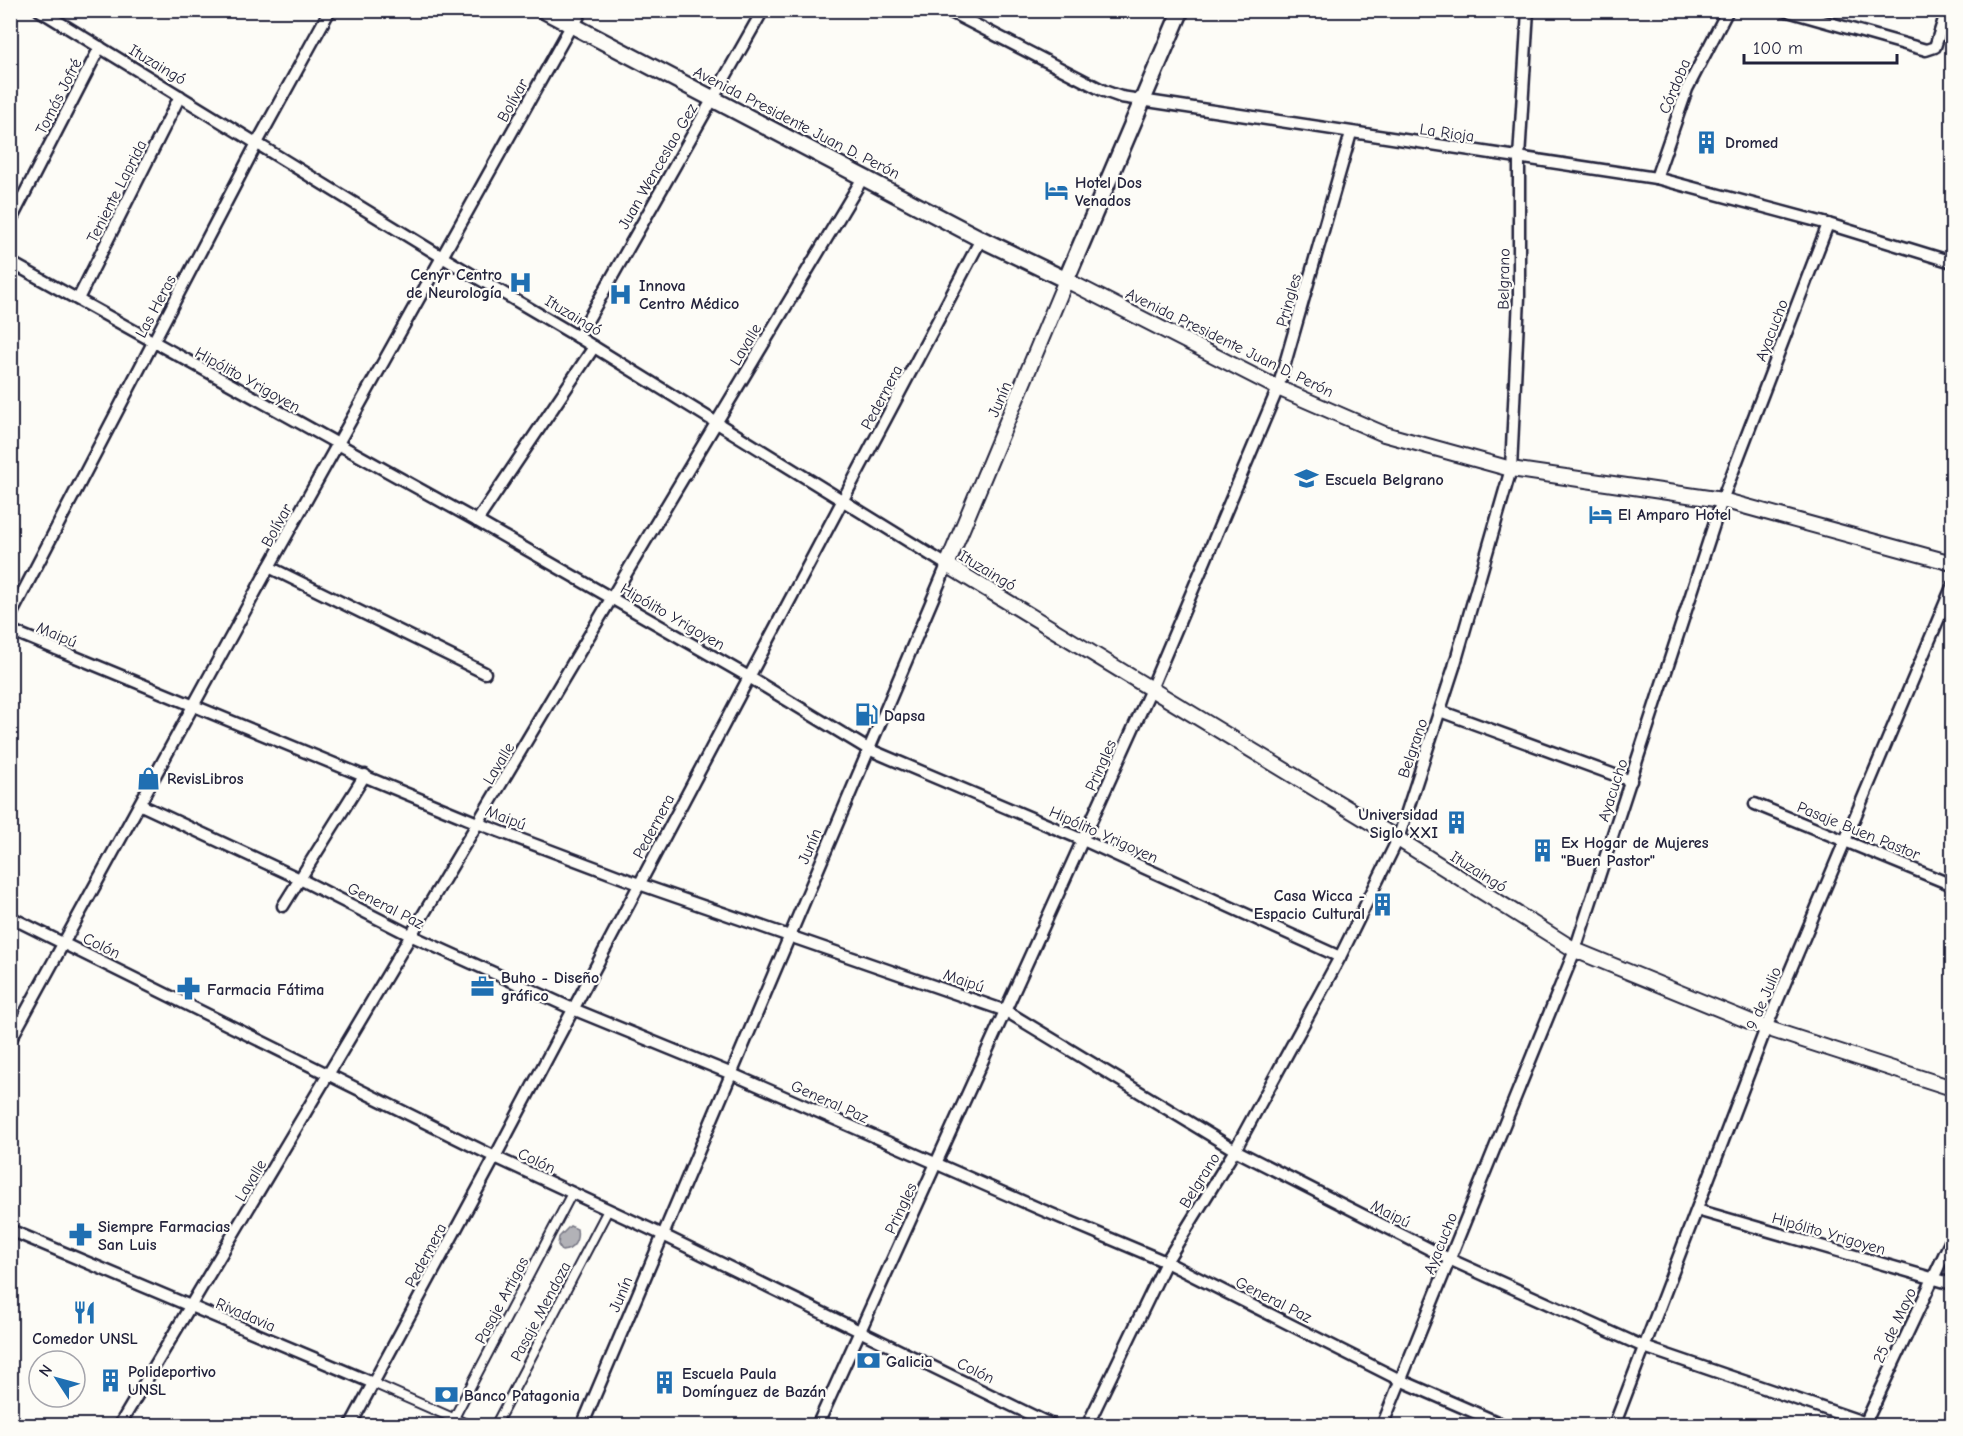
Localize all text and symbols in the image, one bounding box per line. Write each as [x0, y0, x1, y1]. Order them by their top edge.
scale bar [1744, 27, 1897, 65]
text: 100 m [1753, 38, 1803, 59]
street label: Ituzaingó [126, 41, 189, 89]
street label: Tomás Jofré [32, 55, 86, 137]
street label: Córdoba [1655, 56, 1695, 117]
street label: Avenida Presidente Juan D. Perón [690, 63, 903, 183]
street label: Bolívar [494, 75, 532, 125]
street label: Juan Wenceslao Gez [615, 100, 701, 232]
street label: La Rioja [1418, 120, 1475, 146]
building icon: Dromed [1694, 129, 1720, 155]
place label: Dromed [1725, 134, 1778, 152]
street label: Teniente Laprida [83, 137, 151, 246]
place label: Hotel Dos Venados [1075, 174, 1142, 210]
hotel icon: Hotel Dos Venados [1044, 178, 1070, 204]
street label: Belgrano [1494, 248, 1514, 310]
place label: Cenyr Centro de Neurología [406, 266, 502, 302]
hospital icon: Cenyr Centro de Neurología [507, 270, 533, 296]
street label: Pringles [1273, 271, 1305, 329]
street label: Las Heras [132, 272, 180, 341]
place label: Innova Centro Médico [639, 277, 739, 313]
hospital icon: Innova Centro Médico [608, 281, 634, 307]
street label: Avenida Presidente Juan D. Perón [1123, 285, 1336, 401]
street label: Ituzaingó [542, 292, 605, 340]
street label: Ayacucho [1752, 297, 1792, 364]
street label: Lavalle [726, 320, 765, 369]
street label: Hipólito Yrigoyen [192, 344, 303, 416]
street label: Pedernera [857, 362, 906, 433]
street label: Junín [984, 379, 1015, 420]
school or university icon: Escuela Belgrano [1294, 466, 1320, 492]
place label: Escuela Belgrano [1325, 471, 1444, 489]
street label: Bolívar [258, 500, 296, 550]
hotel icon: El Amparo Hotel [1587, 501, 1613, 527]
place label: El Amparo Hotel [1618, 506, 1731, 524]
street label: Ituzaingó [956, 547, 1019, 595]
street label: Hipólito Yrigoyen [617, 580, 728, 654]
street label: Maipú [34, 618, 79, 651]
fuel station icon: Dapsa [853, 702, 879, 728]
place label: Dapsa [884, 707, 925, 725]
street label: Belgrano [1394, 716, 1431, 780]
street label: Pringles [1082, 737, 1120, 794]
street label: Lavalle [479, 739, 518, 788]
street label: Ayacucho [1594, 757, 1632, 824]
shop icon: RevisLibros [136, 765, 162, 791]
place label: RevisLibros [167, 770, 244, 788]
street label: Pedernera [629, 791, 678, 862]
street label: Pasaje Buen Pastor [1795, 798, 1923, 864]
street label: Maipú [483, 802, 528, 834]
street label: Hipólito Yrigoyen [1046, 803, 1161, 867]
place label: Universidad Siglo XXI [1358, 806, 1438, 842]
building icon: Universidad Siglo XXI [1443, 810, 1469, 836]
street label: Junín [794, 826, 825, 867]
place label: Ex Hogar de Mujeres "Buen Pastor" [1561, 834, 1709, 870]
building icon: Ex Hogar de Mujeres "Buen Pastor" [1530, 838, 1556, 864]
street label: Ituzaingó [1447, 847, 1510, 896]
street label: General Paz [344, 879, 427, 933]
place label: Casa Wicca - Espacio Cultural [1254, 887, 1365, 923]
building icon: Casa Wicca - Espacio Cultural [1370, 891, 1396, 917]
street label: Colón [80, 929, 123, 963]
street label: 9 de Julio [1743, 964, 1785, 1033]
street label: Maipú [941, 966, 986, 996]
place label: Buho - Diseño gráfico [501, 969, 599, 1005]
office icon: Buho - Diseño gráfico [470, 973, 496, 999]
pharmacy icon: Farmacia Fátima [176, 976, 202, 1002]
place label: Farmacia Fátima [207, 981, 324, 999]
street label: General Paz [788, 1077, 871, 1127]
street label: Colón [515, 1144, 558, 1177]
street label: Belgrano [1176, 1150, 1224, 1211]
street label: Lavalle [231, 1156, 270, 1205]
street label: Pringles [881, 1180, 921, 1237]
street label: Maipú [1368, 1196, 1413, 1231]
street label: Hipólito Yrigoyen [1770, 1209, 1888, 1259]
street label: Ayacucho [1420, 1210, 1461, 1277]
place label: Siempre Farmacias San Luis [98, 1218, 230, 1254]
street label: Pedernera [401, 1220, 450, 1291]
pharmacy icon: Siempre Farmacias San Luis [67, 1222, 93, 1248]
street label: Pasaje Artigas [471, 1254, 532, 1347]
street label: Pasaje Mendoza [507, 1259, 575, 1364]
street label: General Paz [1232, 1273, 1315, 1327]
street label: Junín [605, 1274, 636, 1315]
street label: 25 de Mayo [1870, 1285, 1920, 1366]
street label: Rivadavia [213, 1294, 278, 1336]
restaurant icon: Comedor UNSL [72, 1300, 98, 1326]
place label: Comedor UNSL [32, 1330, 138, 1348]
bank icon: Galicia [855, 1348, 881, 1374]
north arrow [27, 1349, 87, 1409]
place label: Galicia [886, 1353, 933, 1371]
street label: Colón [954, 1354, 997, 1388]
text: N [35, 1361, 56, 1380]
place label: Polideportivo UNSL [128, 1363, 216, 1399]
place label: Escuela Paula Domínguez de Bazán [682, 1365, 826, 1401]
building icon: Polideportivo UNSL [97, 1367, 123, 1393]
building icon: Escuela Paula Domínguez de Bazán [651, 1369, 677, 1395]
bank icon: Banco Patagonia [433, 1382, 459, 1408]
place label: Banco Patagonia [464, 1387, 580, 1405]

